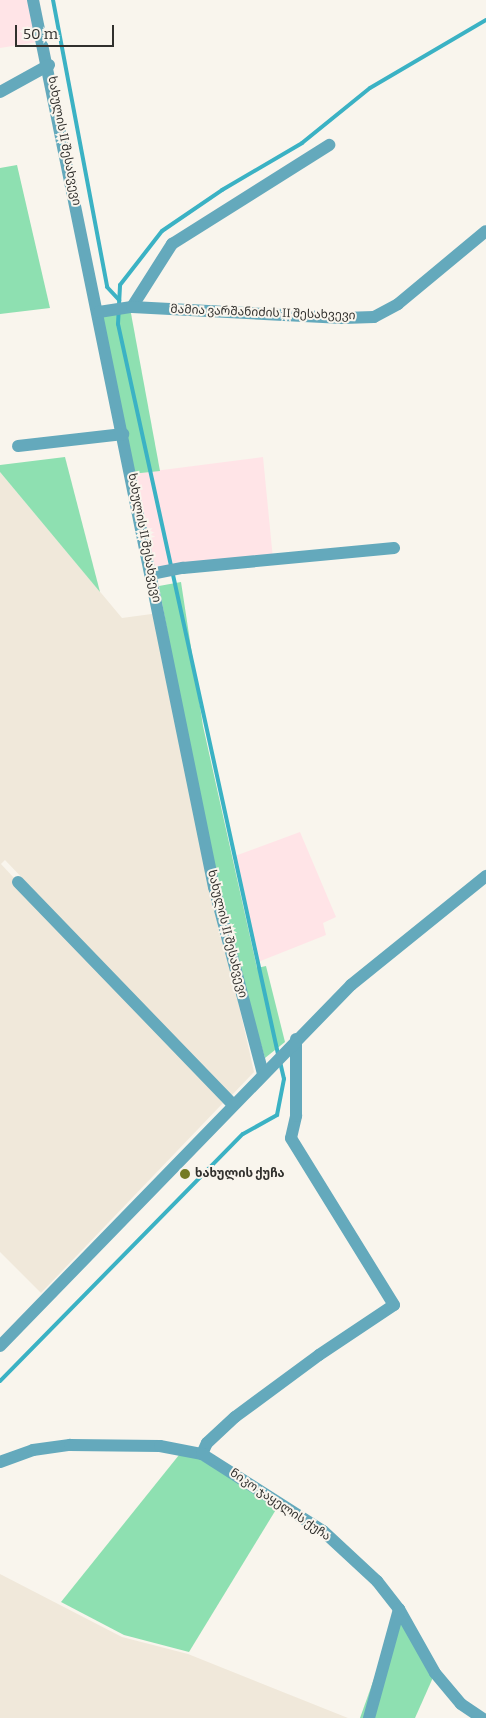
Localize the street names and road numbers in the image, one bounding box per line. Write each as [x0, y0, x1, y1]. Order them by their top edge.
street label: ხახულის II შესახვევი [44, 75, 84, 207]
street label: მამია ვარშანიძის II შესახვევი [170, 303, 356, 323]
street label: ხახულის II შესახვევი [124, 472, 164, 604]
street label: ხახულის II შესახვევი [204, 869, 250, 999]
street label: ნიკო ჯაყელის ქუჩა [227, 1466, 333, 1544]

